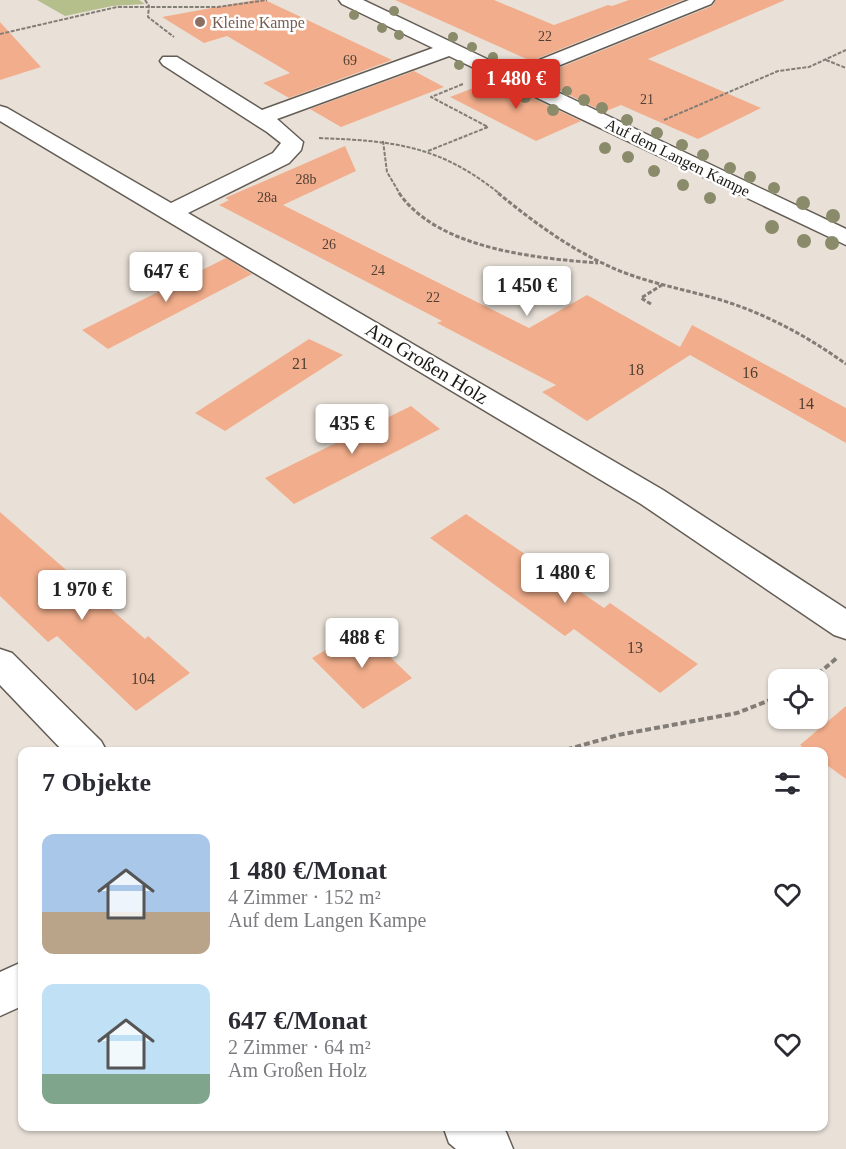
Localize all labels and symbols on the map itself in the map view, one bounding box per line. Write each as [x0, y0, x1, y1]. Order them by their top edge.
place label: Kleine Kampe [212, 14, 305, 32]
marker: Kleine Kampe [193, 15, 207, 29]
house number: 22 [538, 29, 552, 44]
house number: 69 [343, 53, 357, 68]
pin: 1 480 € [461, 59, 571, 110]
house number: 21 [640, 92, 654, 107]
street label: Auf dem Langen Kampe [602, 115, 753, 201]
house number: 28b [296, 172, 317, 187]
house number: 28a [257, 190, 278, 205]
house number: 26 [322, 237, 336, 252]
pin: 647 € [124, 252, 208, 303]
house number: 24 [371, 263, 385, 278]
pin: 1 450 € [472, 266, 582, 317]
house number: 22 [426, 290, 440, 305]
street label: Am Großen Holz [362, 318, 492, 408]
house number: 21 [292, 355, 308, 372]
house number: 18 [628, 361, 644, 378]
house number: 16 [742, 364, 758, 381]
house number: 14 [798, 395, 814, 412]
pin: 435 € [310, 404, 394, 455]
pin: 1 480 € [510, 553, 620, 604]
pin: 1 970 € [27, 570, 137, 621]
pin: 488 € [320, 618, 404, 669]
house number: 13 [627, 639, 643, 656]
house number: 104 [131, 670, 155, 687]

